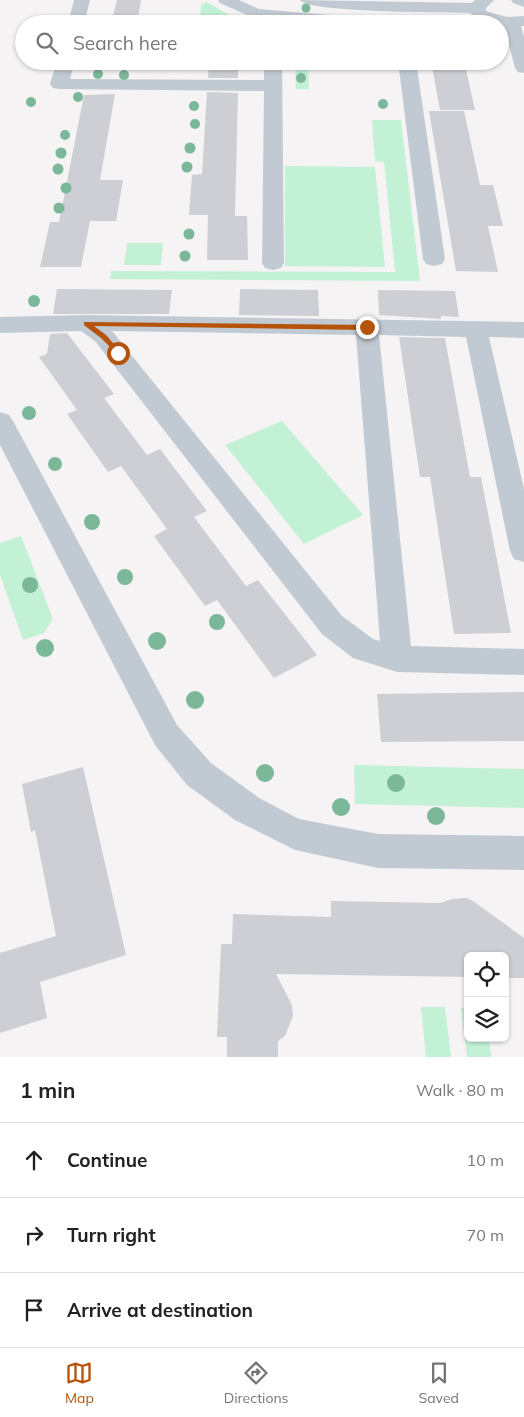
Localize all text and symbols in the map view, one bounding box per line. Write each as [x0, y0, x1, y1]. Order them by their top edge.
search box [15, 15, 509, 70]
icon: search [33, 29, 61, 57]
text: Search here [73, 31, 177, 55]
route end [356, 316, 379, 339]
route start [107, 342, 130, 365]
map controls [464, 952, 509, 1042]
button: locate [464, 952, 509, 997]
button: layers [464, 997, 509, 1042]
text: 1 min [20, 1077, 75, 1103]
text: Walk · 80 m [416, 1080, 504, 1100]
icon: ahead [20, 1146, 48, 1174]
text: Continue [67, 1148, 147, 1172]
text: 10 m [467, 1150, 504, 1170]
icon: right [20, 1221, 48, 1249]
text: Turn right [67, 1223, 156, 1247]
text: 70 m [467, 1225, 504, 1245]
icon: arrive [20, 1296, 48, 1324]
text: Arrive at destination [67, 1298, 253, 1322]
tab: Map [65, 1359, 94, 1407]
tab: Directions [224, 1359, 289, 1407]
tab: Saved [419, 1359, 459, 1407]

